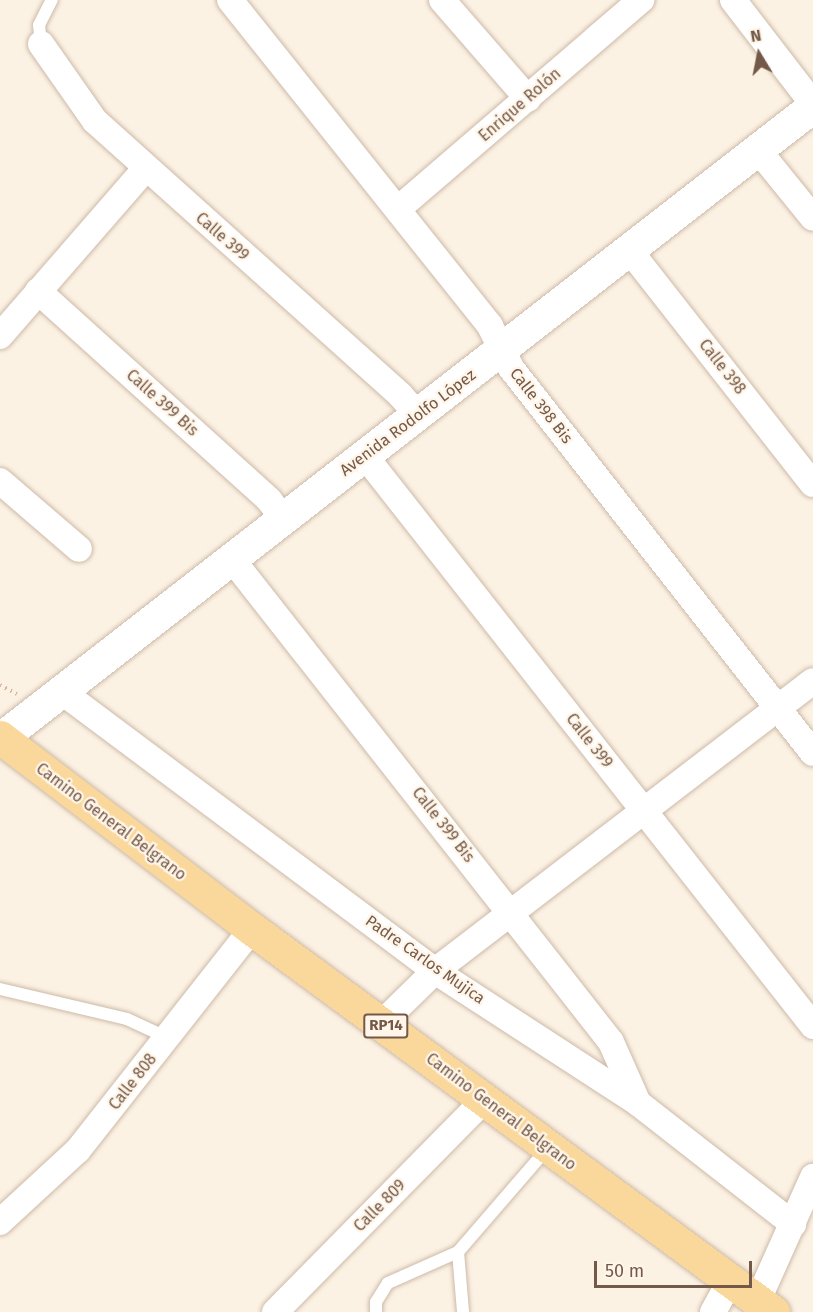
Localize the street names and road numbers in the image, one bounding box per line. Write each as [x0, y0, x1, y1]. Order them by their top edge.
street label: Enrique Rolón [475, 64, 565, 146]
street label: Calle 399 [191, 209, 253, 265]
street label: Calle 398 [695, 336, 749, 398]
street label: Calle 398 Bis [506, 364, 576, 448]
street label: Calle 399 Bis [122, 366, 202, 440]
street label: Avenida Rodolfo López [336, 366, 480, 480]
street label: Calle 399 [562, 710, 616, 772]
street label: Camino General Belgrano [32, 759, 190, 885]
street label: Calle 399 Bis [408, 784, 478, 866]
street label: Padre Carlos Mujica [361, 912, 489, 1008]
road number: RP14 [362, 1014, 410, 1038]
street label: Camino General Belgrano [422, 1049, 580, 1175]
street label: Calle 808 [105, 1050, 161, 1114]
street label: Calle 809 [350, 1176, 410, 1236]

